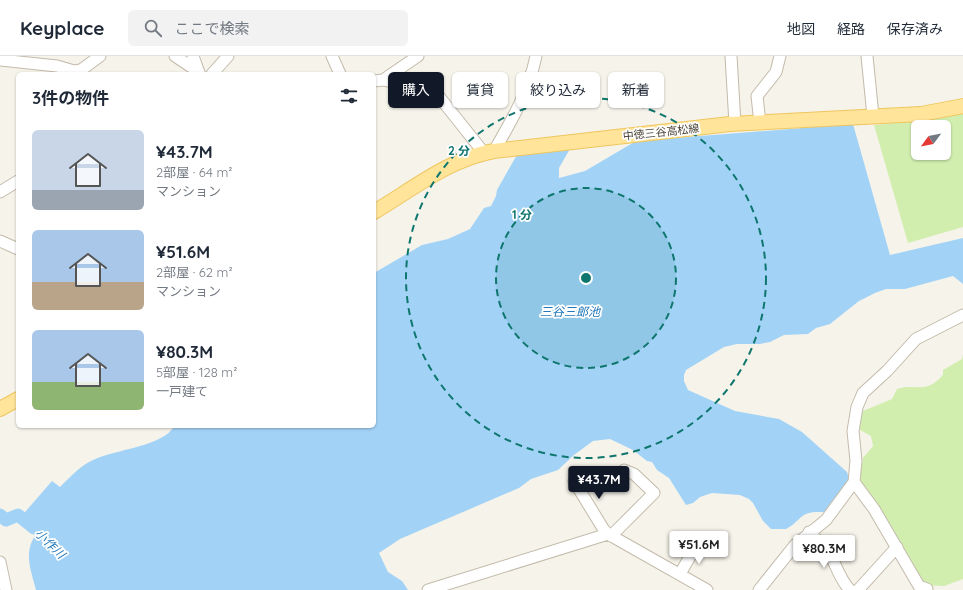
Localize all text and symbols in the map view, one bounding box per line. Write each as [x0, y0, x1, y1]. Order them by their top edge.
search box [128, 10, 408, 46]
text: Keyplace [20, 16, 104, 40]
icon: search [142, 17, 164, 39]
text: ここで検索 [174, 19, 249, 38]
text: 地図 [787, 20, 815, 38]
text: 経路 [837, 20, 865, 38]
text: 保存済み [887, 20, 943, 38]
chip: 購入 [388, 72, 444, 108]
chip: 賃貸 [452, 72, 508, 108]
chip: 絞り込み [516, 72, 600, 108]
chip: 新着 [608, 72, 664, 108]
icon: filters [338, 85, 360, 107]
text: 3件の物件 [32, 87, 109, 108]
north arrow [911, 120, 951, 160]
map controls [911, 120, 951, 160]
street label: 中徳三谷高松線 [622, 121, 700, 143]
text: ¥43.7M [156, 141, 213, 162]
text: 2 分 [448, 143, 470, 158]
icon: home [64, 146, 112, 194]
text: 2部屋 · 64 m² [156, 164, 232, 180]
text: マンション [156, 183, 221, 199]
text: 1 分 [512, 207, 532, 222]
text: ¥51.6M [156, 241, 210, 262]
icon: home [64, 246, 112, 294]
text: 2部屋 · 62 m² [156, 264, 233, 280]
centre of rings [579, 271, 593, 285]
text: マンション [156, 283, 221, 299]
water label: 三谷三郎池 [540, 304, 601, 319]
text: ¥80.3M [156, 341, 213, 362]
icon: home [64, 346, 112, 394]
text: 5部屋 · 128 m² [156, 364, 237, 380]
text: 一戸建て [156, 383, 208, 399]
pin: ¥43.7M [566, 466, 632, 500]
text: ¥43.7M [577, 471, 621, 487]
water label: 小作川 [32, 526, 70, 563]
pin: ¥51.6M [666, 531, 732, 565]
pin: ¥80.3M [791, 535, 857, 569]
text: ¥51.6M [678, 536, 720, 552]
text: ¥80.3M [802, 540, 846, 556]

